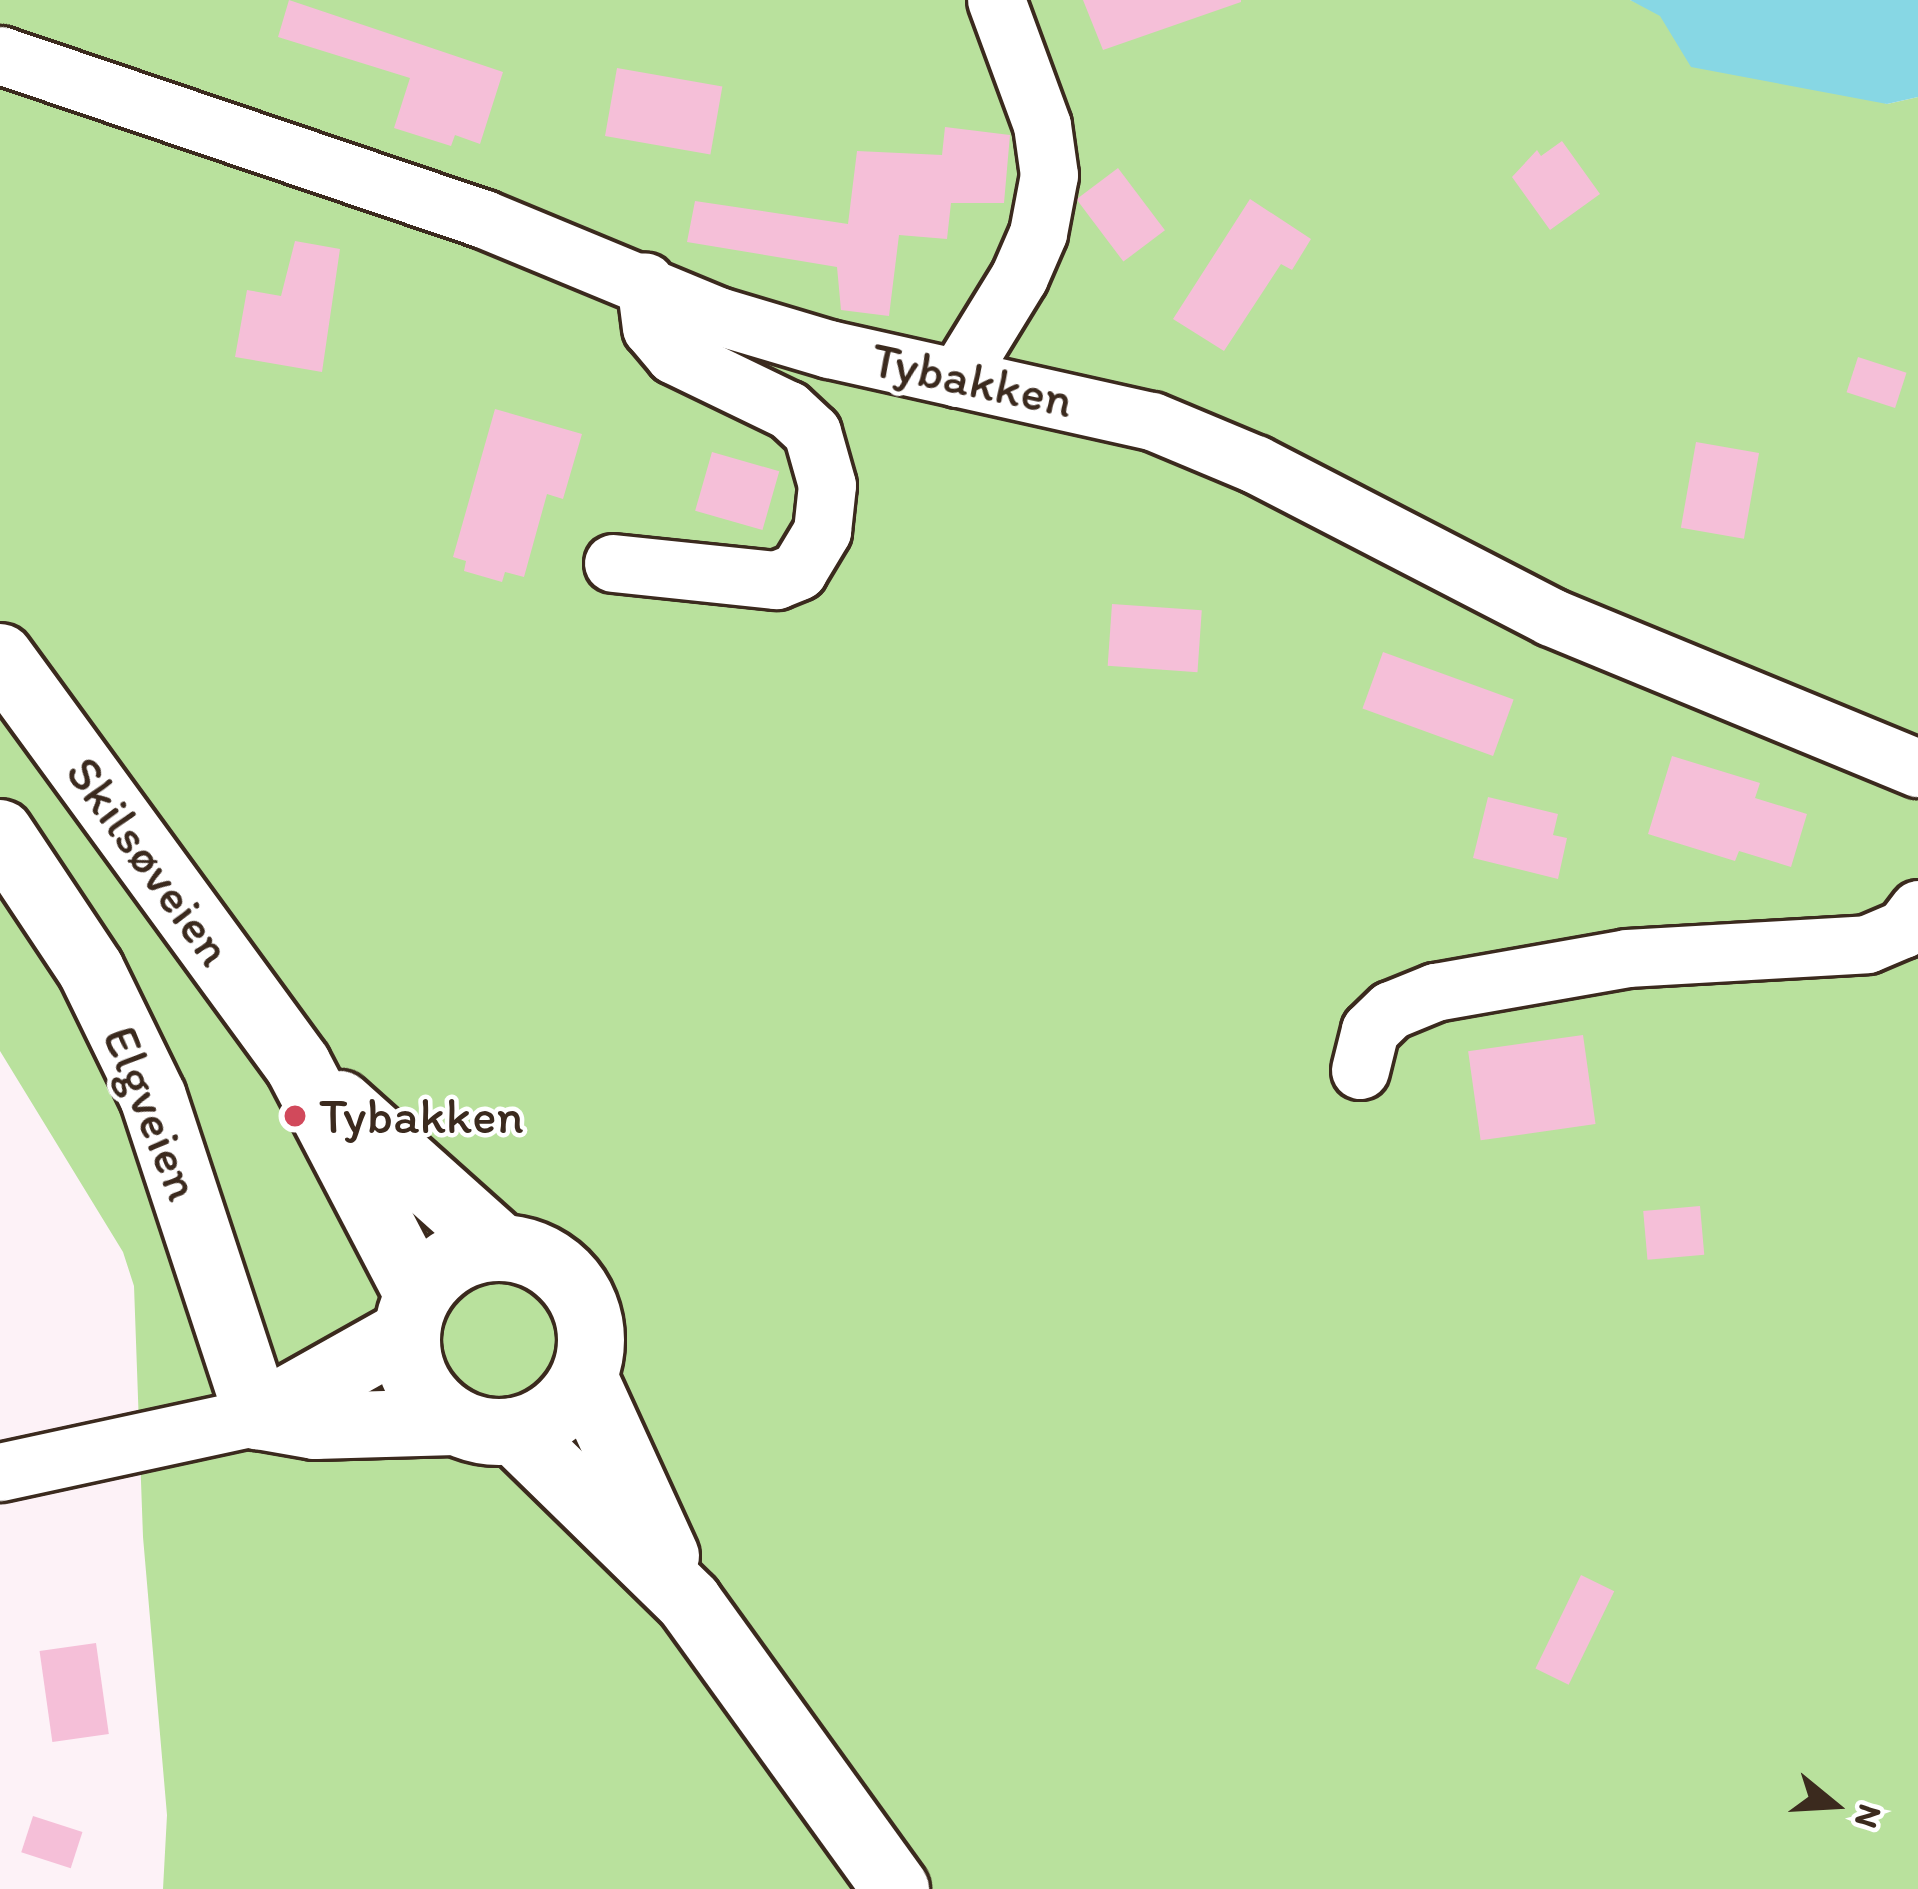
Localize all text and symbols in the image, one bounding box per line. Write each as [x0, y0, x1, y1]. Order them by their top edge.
street label: Tybakken [866, 329, 1078, 431]
street label: Skilsøveien [53, 744, 245, 978]
street label: Elgveien [89, 1017, 215, 1209]
place label: Tybakken [319, 1085, 524, 1147]
marker: Tybakken [282, 1103, 308, 1129]
north arrow [1774, 1745, 1894, 1865]
text: N [1847, 1800, 1891, 1833]

